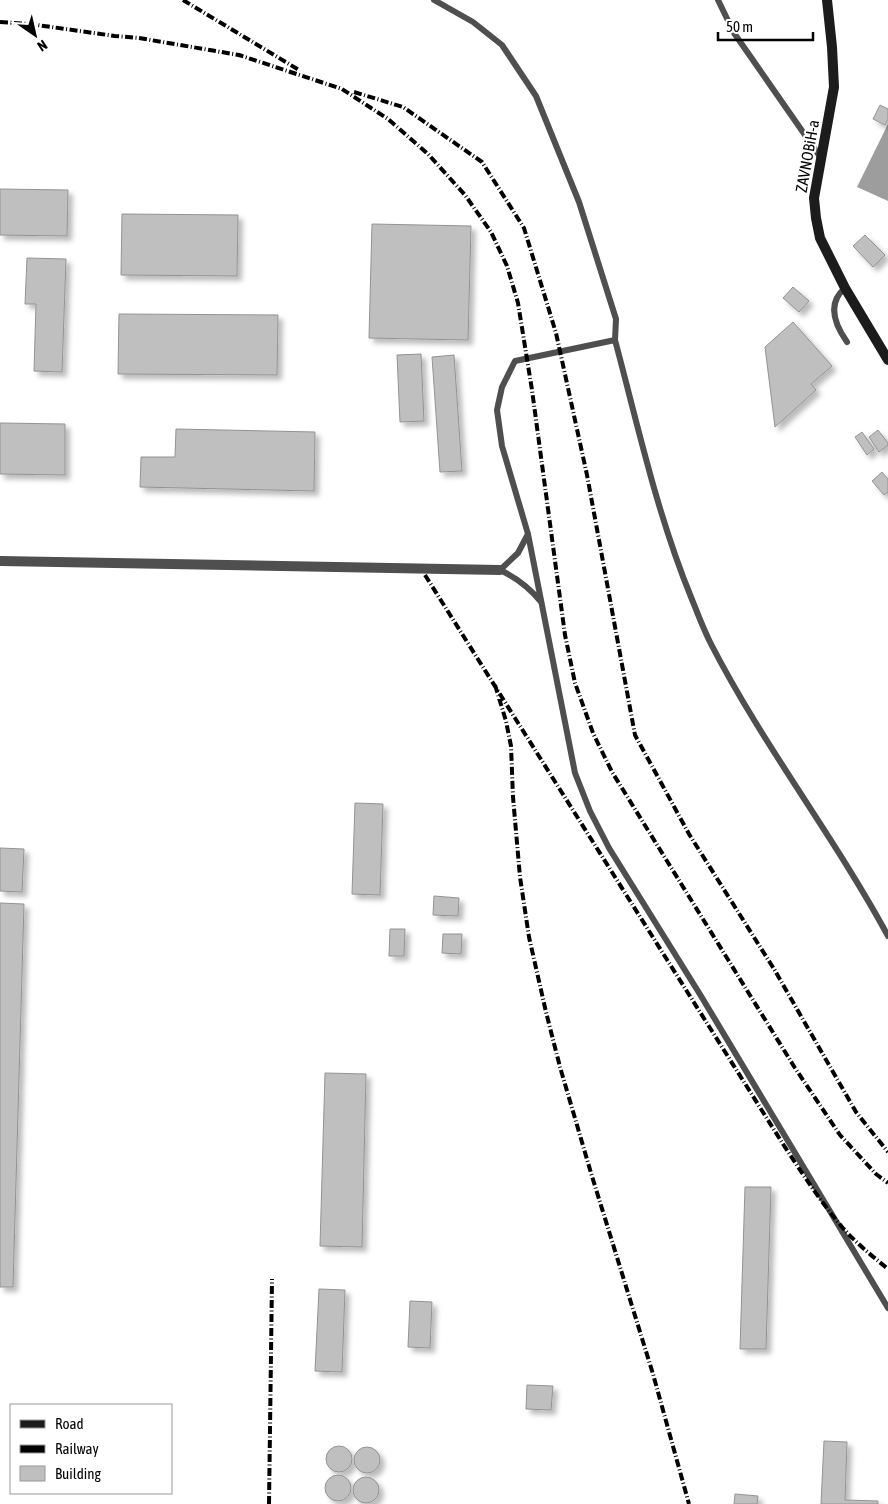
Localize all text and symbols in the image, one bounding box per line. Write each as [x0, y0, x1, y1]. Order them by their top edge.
north arrow [10, 10, 60, 60]
scale bar [718, 10, 813, 42]
text: 50 m [726, 18, 753, 35]
text: N [34, 37, 50, 55]
street label: ZAVNOBiH-a [792, 118, 822, 194]
legend [10, 1404, 172, 1494]
text: Road [55, 1415, 84, 1432]
text: Railway [55, 1440, 99, 1457]
text: Building [55, 1465, 101, 1482]

